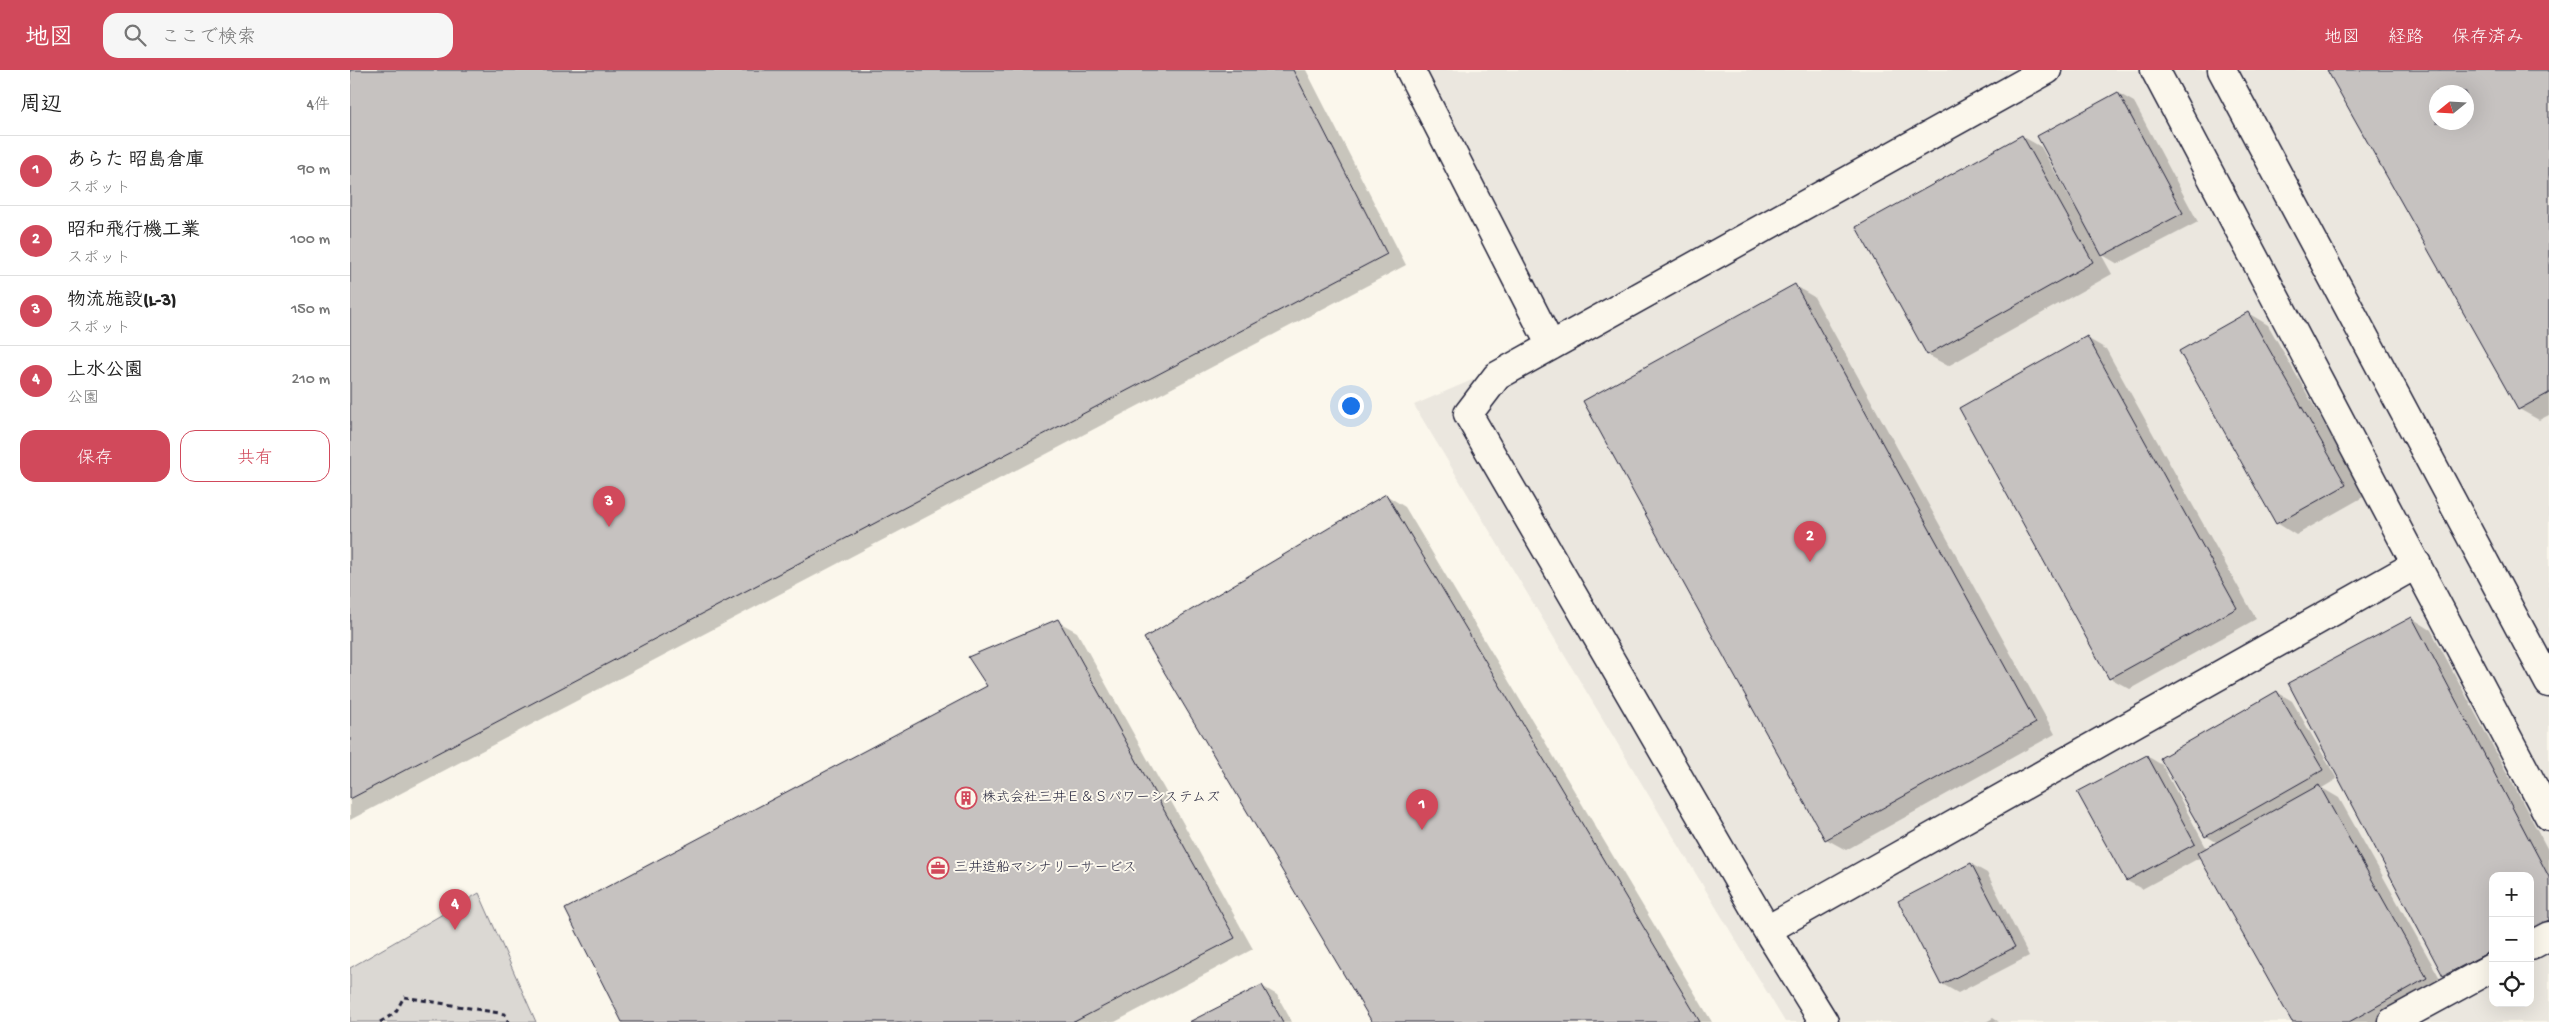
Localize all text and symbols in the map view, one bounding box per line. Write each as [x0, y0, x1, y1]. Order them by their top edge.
search box [103, 13, 453, 58]
icon: search [121, 21, 149, 49]
text: 地図 [25, 25, 73, 54]
text: ここで検索 [161, 27, 256, 50]
text: 地図 [2324, 28, 2360, 49]
text: 経路 [2388, 28, 2424, 49]
text: 保存済み [2452, 28, 2524, 49]
north arrow [2429, 85, 2474, 130]
text: 周辺 [20, 94, 62, 119]
text: 4件 [306, 97, 330, 116]
text: あらた 昭島倉庫 [67, 150, 205, 173]
text: 1 [33, 161, 39, 180]
text: 90 m [298, 161, 330, 180]
text: スポット [67, 180, 131, 199]
text: 昭和飛行機工業 [67, 220, 200, 243]
text: 2 [32, 231, 40, 250]
text: 100 m [290, 231, 330, 250]
text: スポット [67, 250, 131, 269]
text: 物流施設(L-3) [67, 290, 177, 313]
text: 3 [32, 301, 40, 320]
text: 150 m [291, 301, 330, 320]
text: スポット [67, 320, 131, 339]
text: 上水公園 [67, 360, 143, 383]
text: 4 [32, 371, 40, 390]
text: 210 m [291, 371, 330, 390]
text: 公園 [67, 390, 99, 409]
your location [1338, 393, 1364, 419]
button: 保存 [20, 430, 170, 482]
button: 共有 [180, 430, 330, 482]
pin: 3 [593, 486, 625, 527]
pin: 2 [1794, 521, 1826, 562]
building icon: 株式会社三井Ｅ＆Ｓパワーシステムズ [954, 786, 978, 810]
pin: 1 [1406, 789, 1438, 830]
place label: 株式会社三井Ｅ＆Ｓパワーシステムズ [982, 790, 1220, 807]
office icon: 三井造船マシナリーサービス [926, 856, 950, 880]
place label: 三井造船マシナリーサービス [954, 860, 1137, 877]
map controls [2489, 872, 2534, 1007]
button: + [2489, 872, 2534, 917]
pin: 4 [439, 889, 471, 930]
button: − [2489, 917, 2534, 962]
button: locate [2489, 962, 2534, 1007]

